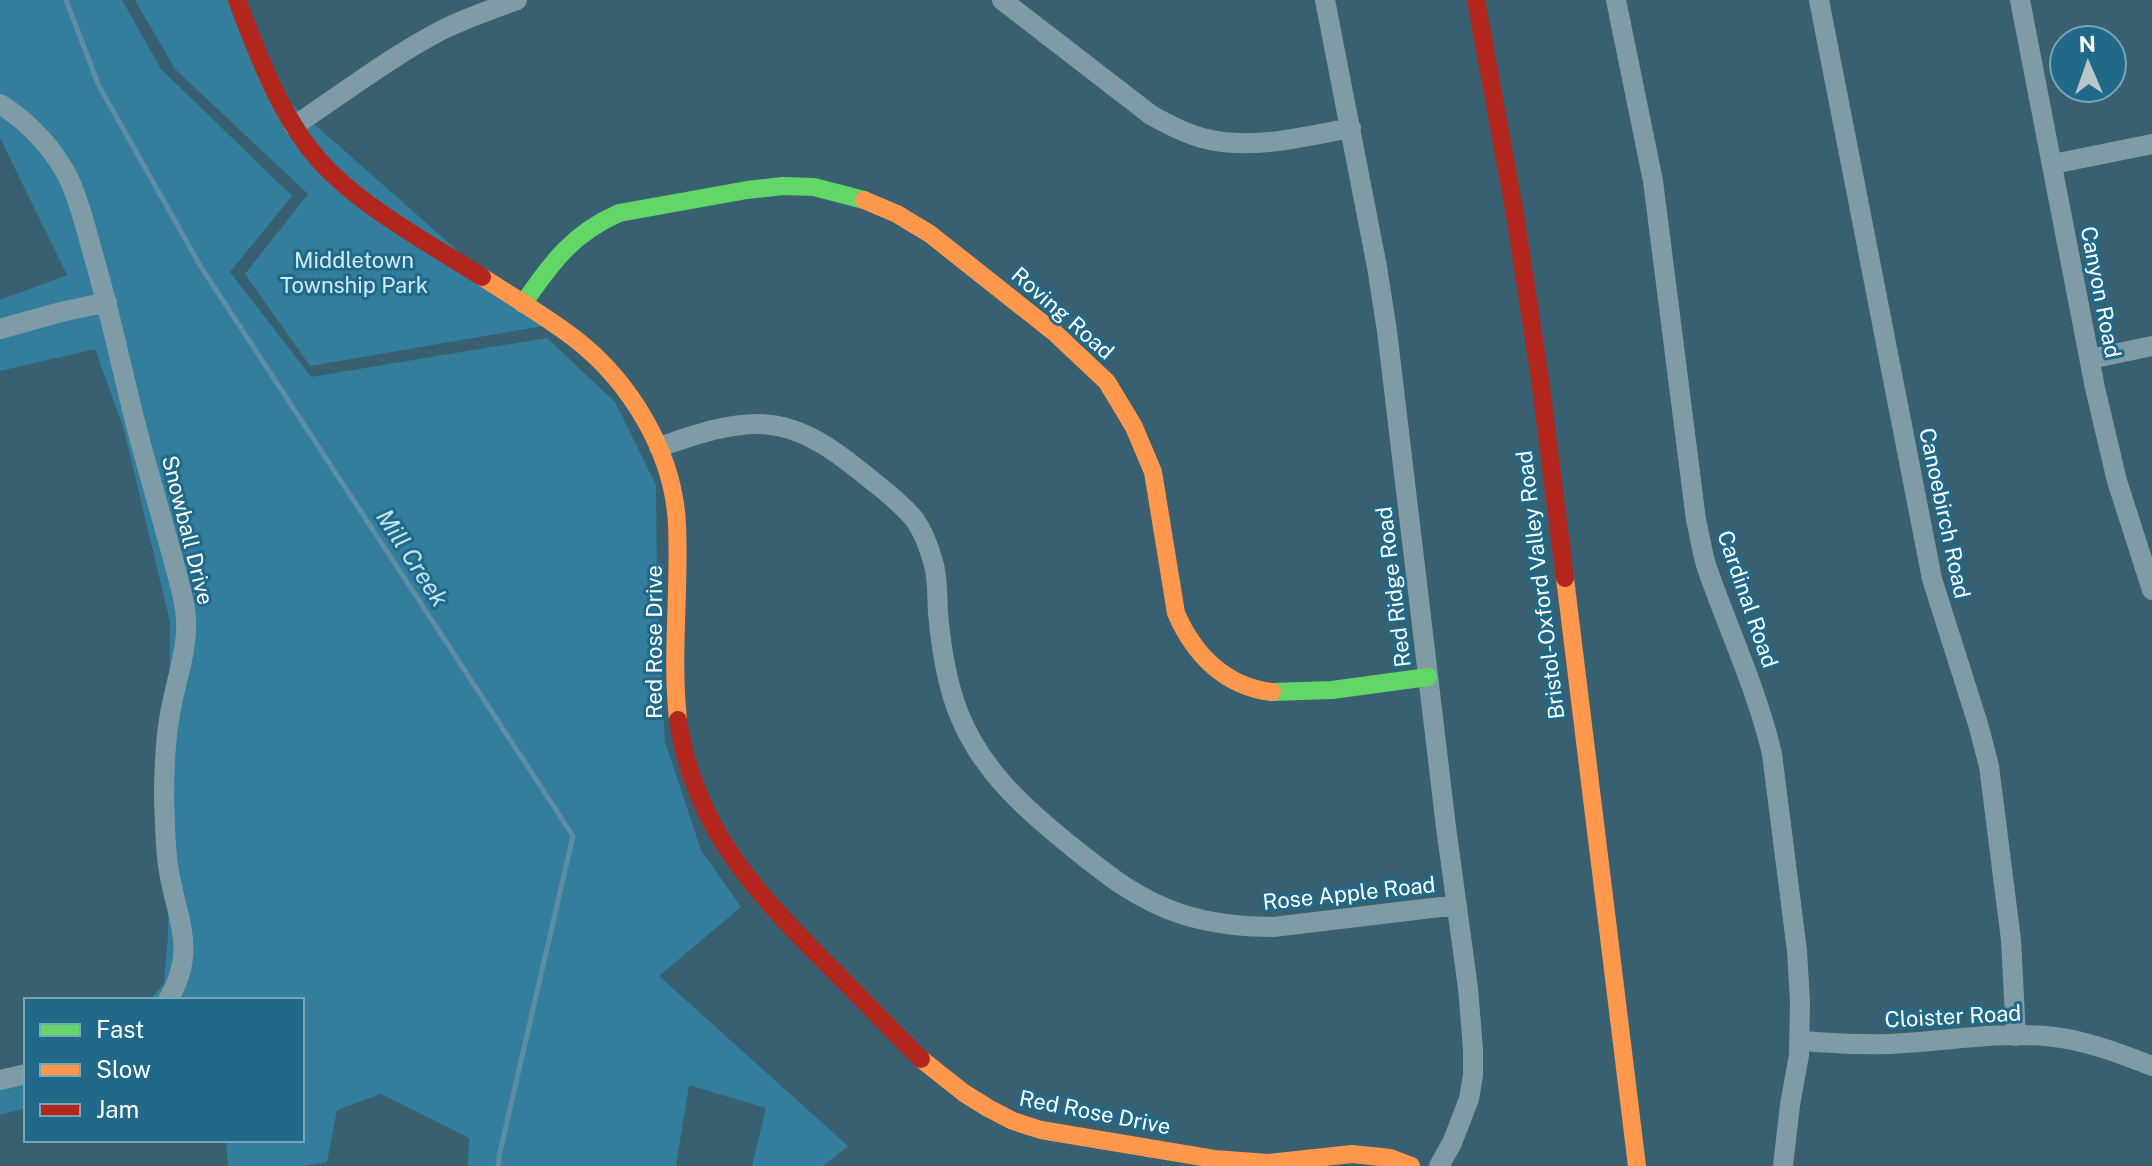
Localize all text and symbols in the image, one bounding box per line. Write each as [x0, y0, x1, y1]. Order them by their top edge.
north arrow [2048, 24, 2128, 104]
text: N [2078, 31, 2096, 57]
street label: Canyon Road [2075, 224, 2127, 360]
park label: Middletown Township Park [280, 247, 428, 298]
street label: Roving Road [1006, 261, 1120, 365]
street label: Canoebirch Road [1914, 425, 1976, 601]
street label: Bristol-Oxford Valley Road [1511, 449, 1569, 721]
street label: Snowball Drive [157, 453, 219, 607]
water label: Mill Creek [371, 504, 455, 611]
street label: Red Ridge Road [1370, 505, 1416, 669]
street label: Cardinal Road [1712, 527, 1784, 671]
street label: Red Rose Drive [641, 565, 667, 719]
street label: Rose Apple Road [1261, 871, 1437, 915]
legend [24, 998, 304, 1142]
street label: Cloister Road [1884, 999, 2022, 1033]
text: Fast [96, 1015, 144, 1043]
text: Slow [96, 1055, 151, 1083]
street label: Red Rose Drive [1017, 1085, 1173, 1139]
text: Jam [96, 1095, 139, 1123]

